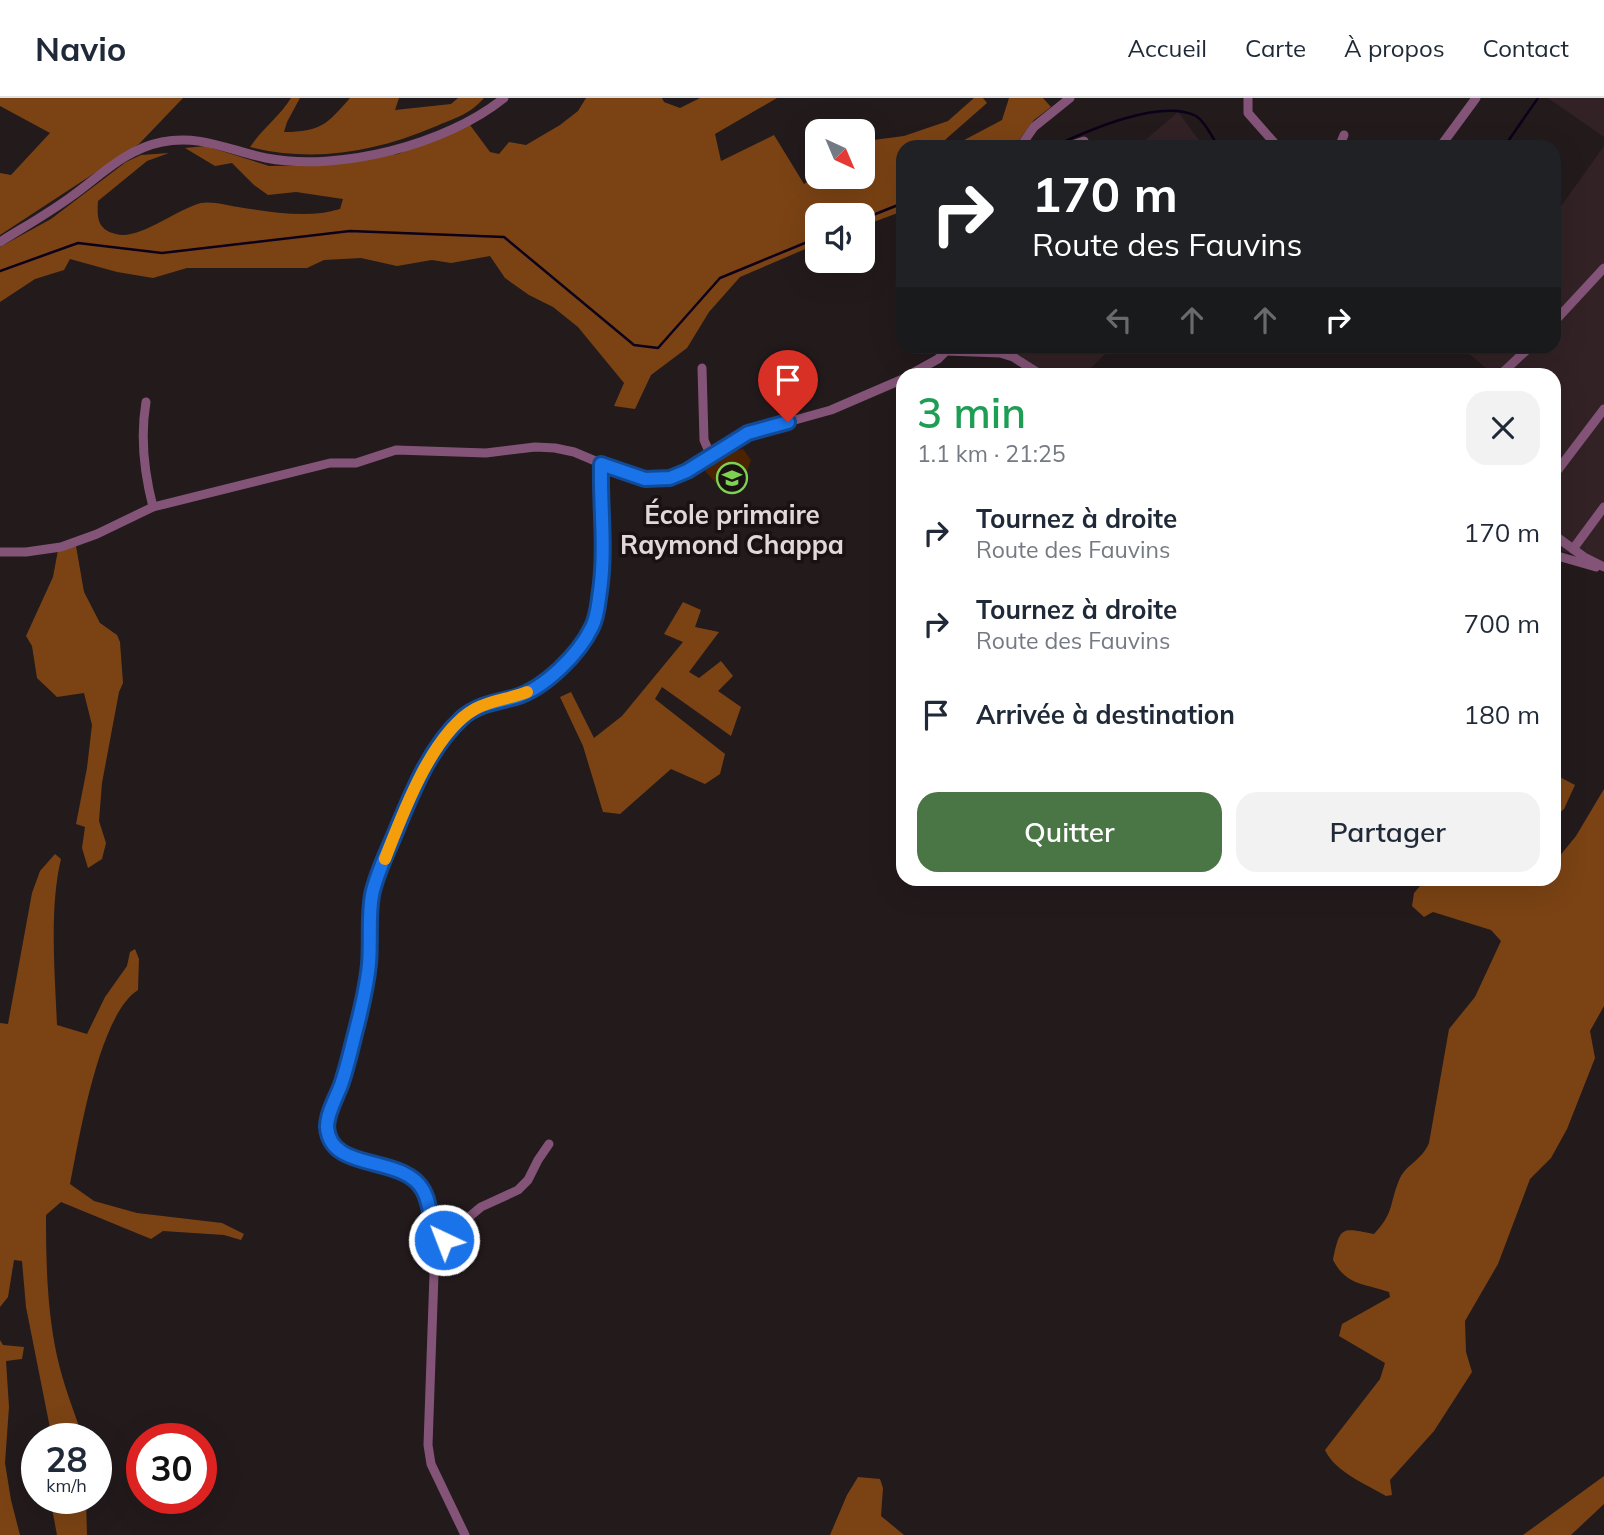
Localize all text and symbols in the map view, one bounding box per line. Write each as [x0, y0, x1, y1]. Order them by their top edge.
text: Navio [35, 28, 126, 69]
text: Accueil [1128, 33, 1207, 63]
text: Carte [1245, 33, 1306, 63]
text: À propos [1344, 33, 1445, 63]
text: Contact [1483, 33, 1569, 63]
north arrow [805, 119, 875, 189]
map controls [805, 119, 875, 273]
text: 170 m [1032, 163, 1178, 224]
icon: right [917, 168, 1008, 259]
button: sound [805, 203, 875, 273]
text: Route des Fauvins [1032, 224, 1302, 264]
icon: left [1100, 301, 1138, 339]
icon: ahead [1173, 301, 1211, 339]
icon: ahead [1246, 301, 1284, 339]
icon: right [1319, 301, 1357, 339]
pin [758, 350, 818, 422]
icon: arrive [769, 361, 807, 399]
text: 3 min [917, 386, 1026, 439]
button: close [1466, 391, 1540, 465]
text: 1.1 km · 21:25 [917, 439, 1066, 468]
school or university icon: École primaire Raymond Chappa [715, 461, 749, 495]
place label: École primaire Raymond Chappa [620, 498, 844, 561]
text: Tournez à droite [976, 502, 1177, 535]
icon: right [917, 514, 955, 552]
text: 170 m [1464, 516, 1540, 549]
text: Route des Fauvins [976, 535, 1170, 564]
text: Tournez à droite [976, 593, 1177, 626]
icon: right [917, 605, 955, 643]
text: 700 m [1464, 607, 1540, 640]
text: Route des Fauvins [976, 626, 1170, 655]
icon: arrive [917, 696, 955, 734]
text: Arrivée à destination [976, 698, 1235, 731]
text: 180 m [1464, 698, 1540, 731]
button: Quitter [917, 792, 1222, 872]
button: Partager [1236, 792, 1540, 872]
position arrow [407, 1203, 481, 1277]
speed limit sign: 30 [126, 1423, 217, 1514]
text: 28 [45, 1437, 88, 1481]
text: km/h [46, 1474, 87, 1497]

